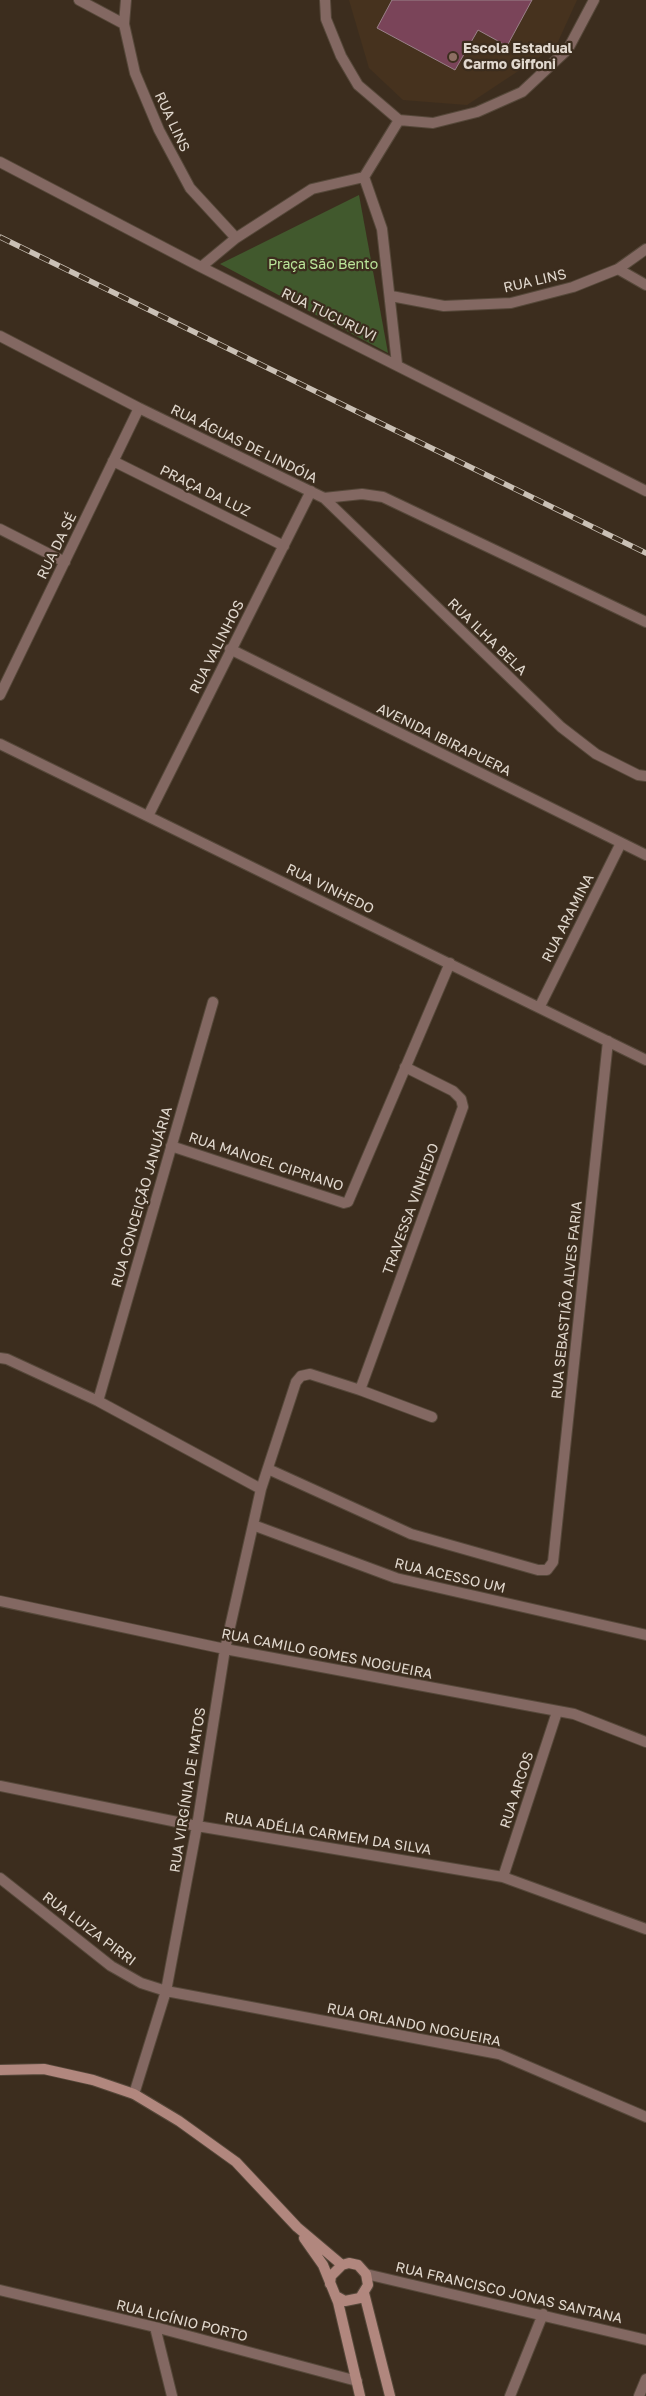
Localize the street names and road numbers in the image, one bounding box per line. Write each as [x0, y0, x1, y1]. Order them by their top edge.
street label: RUA LINS [151, 89, 193, 155]
street label: RUA LINS [502, 266, 568, 296]
street label: RUA TUCURUVI [279, 285, 379, 345]
street label: RUA ÁGUAS DE LINDÓIA [168, 401, 320, 487]
street label: PRAÇA DA LUZ [157, 462, 253, 520]
street label: RUA DA SÉ [34, 510, 80, 582]
street label: RUA ILHA BELA [444, 595, 530, 679]
street label: RUA VALINHOS [186, 598, 248, 696]
street label: AVENIDA IBIRAPUERA [374, 700, 514, 780]
street label: RUA VINHEDO [283, 860, 377, 918]
street label: RUA ARAMINA [539, 871, 597, 965]
street label: RUA CONCEIÇÃO JANUÁRIA [108, 1105, 176, 1289]
street label: RUA MANOEL CIPRIANO [186, 1129, 346, 1195]
street label: TRAVESSA VINHEDO [379, 1141, 443, 1277]
street label: RUA SEBASTIÃO ALVES FARIA [548, 1200, 586, 1400]
street label: RUA ACESSO UM [393, 1555, 507, 1597]
street label: RUA CAMILO GOMES NOGUEIRA [220, 1625, 434, 1683]
street label: RUA VIRGÍNIA DE MATOS [167, 1706, 209, 1874]
street label: RUA ARCOS [497, 1749, 537, 1831]
street label: RUA ADÉLIA CARMEM DA SILVA [223, 1809, 433, 1859]
street label: RUA LUIZA PIRRI [39, 1888, 139, 1970]
street label: RUA ORLANDO NOGUEIRA [326, 2000, 502, 2050]
street label: RUA FRANCISCO JONAS SANTANA [394, 2259, 624, 2327]
street label: RUA LICÍNIO PORTO [115, 2297, 249, 2345]

